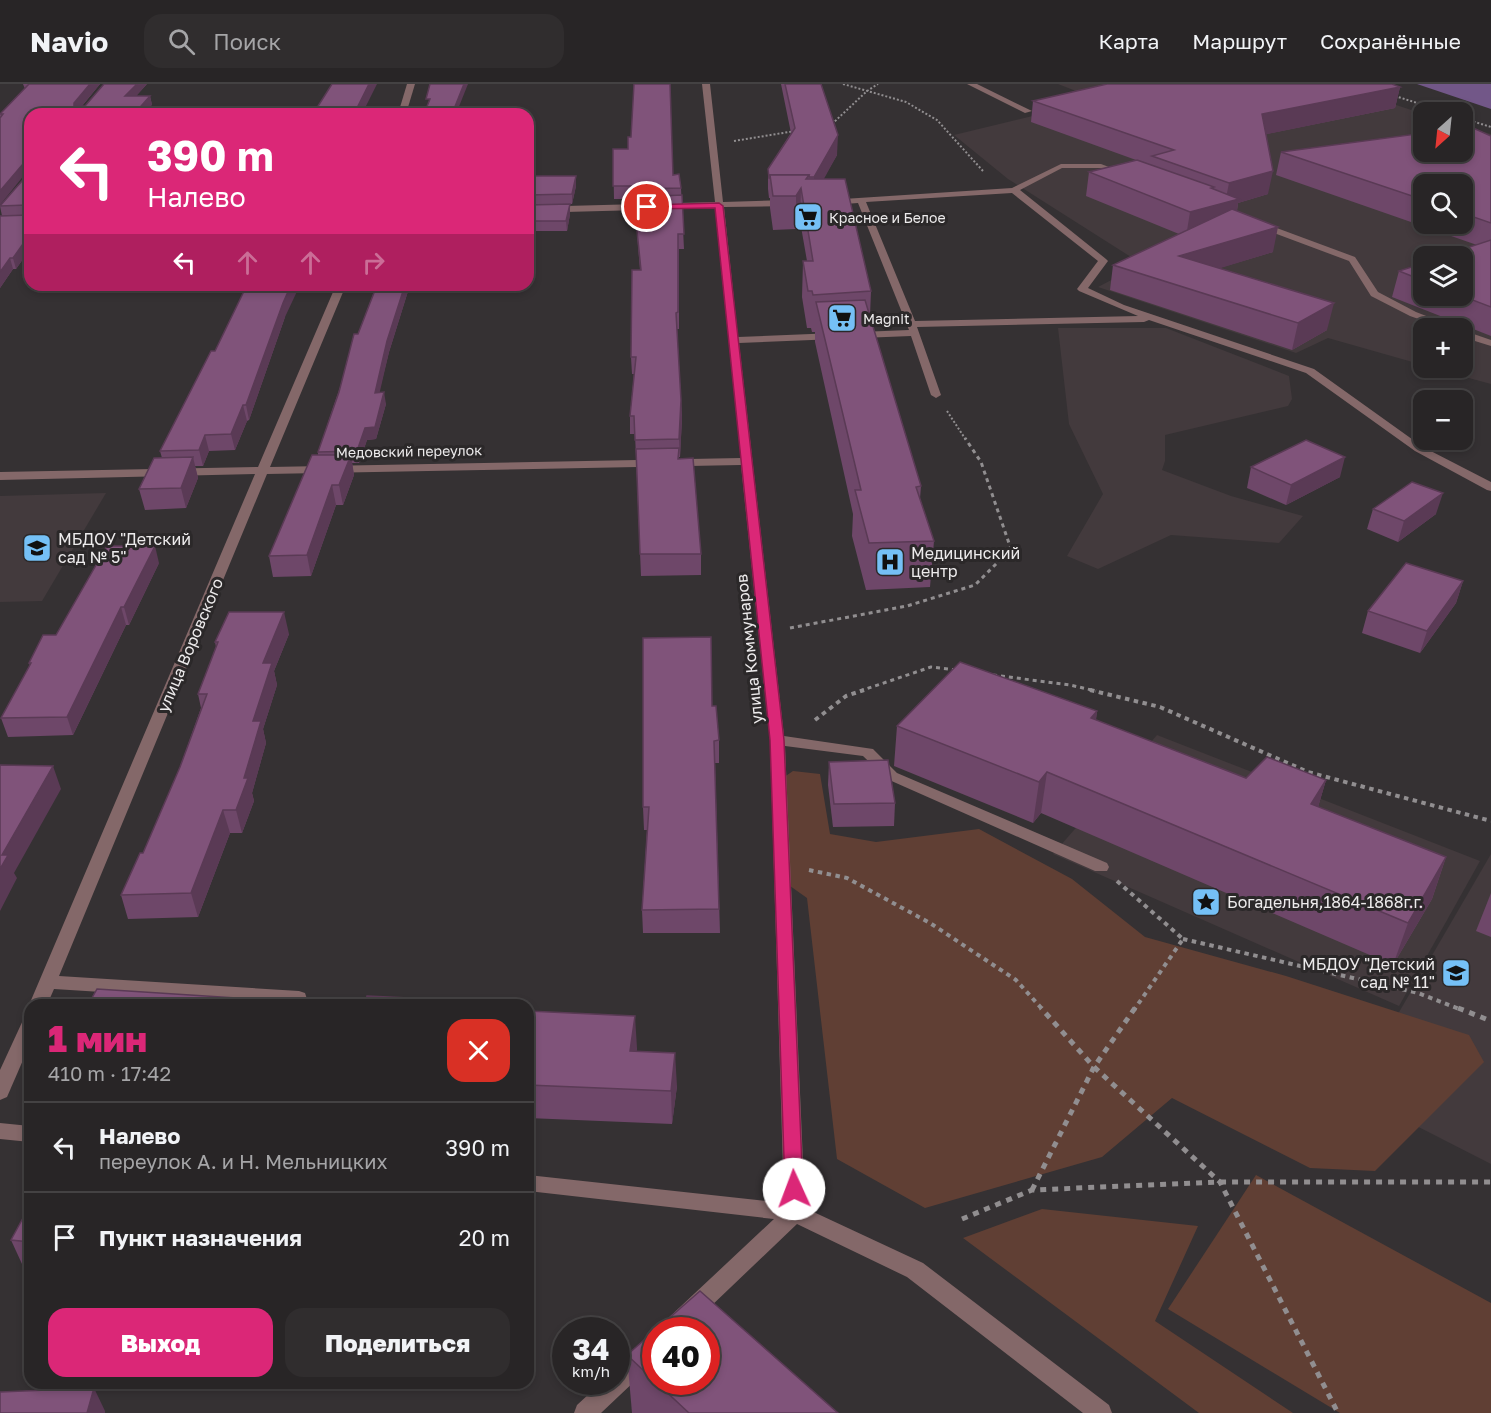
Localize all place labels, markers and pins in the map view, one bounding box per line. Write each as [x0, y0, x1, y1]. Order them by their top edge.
pin [621, 181, 672, 232]
supermarket icon: Красное и Белое [792, 201, 824, 233]
place label: Красное и Белое [829, 209, 946, 226]
supermarket icon: Magnit [826, 302, 858, 334]
place label: Magnit [863, 310, 910, 327]
place label: МБДОУ "Детский сад № 5" [58, 529, 191, 567]
school or university icon: МБДОУ "Детский сад № 5" [21, 532, 53, 564]
place label: Медицинский центр [911, 543, 1020, 581]
hospital icon: Медицинский центр [874, 546, 906, 578]
place icon: Богадельня,1864-1868г.г. [1190, 886, 1222, 918]
place label: Богадельня,1864-1868г.г. [1227, 892, 1423, 912]
place label: МБДОУ "Детский сад № 11" [1302, 954, 1435, 992]
school or university icon: МБДОУ "Детский сад № 11" [1440, 957, 1472, 989]

